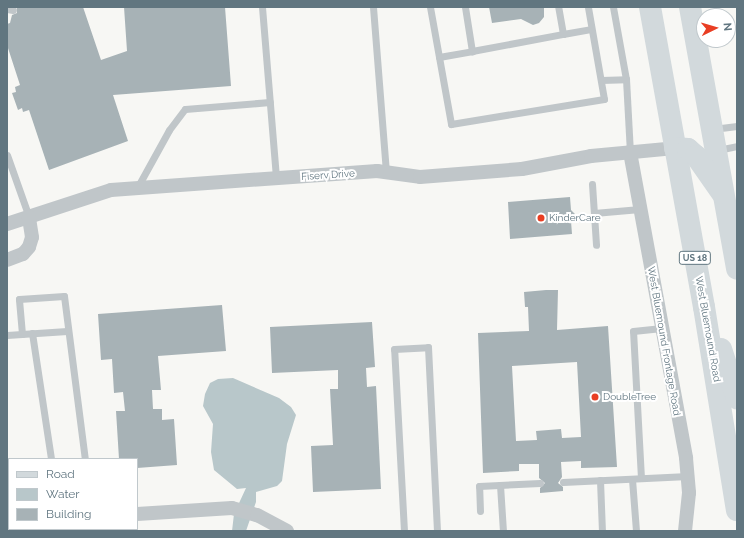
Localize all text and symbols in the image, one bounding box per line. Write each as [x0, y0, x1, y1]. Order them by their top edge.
north arrow [696, 8, 736, 48]
text: N [721, 22, 734, 32]
street label: Fiserv Drive [301, 167, 355, 183]
place label: KinderCare [549, 212, 601, 224]
marker: KinderCare [536, 213, 546, 223]
road number: US 18 [678, 251, 712, 265]
street label: West Bluemound Frontage Road [645, 265, 683, 417]
street label: West Bluemound Road [693, 275, 723, 383]
place label: DoubleTree [603, 391, 656, 403]
marker: DoubleTree [590, 392, 600, 402]
legend [8, 458, 138, 530]
text: Road [46, 467, 75, 481]
text: Water [46, 487, 80, 501]
text: Building [46, 507, 92, 521]

